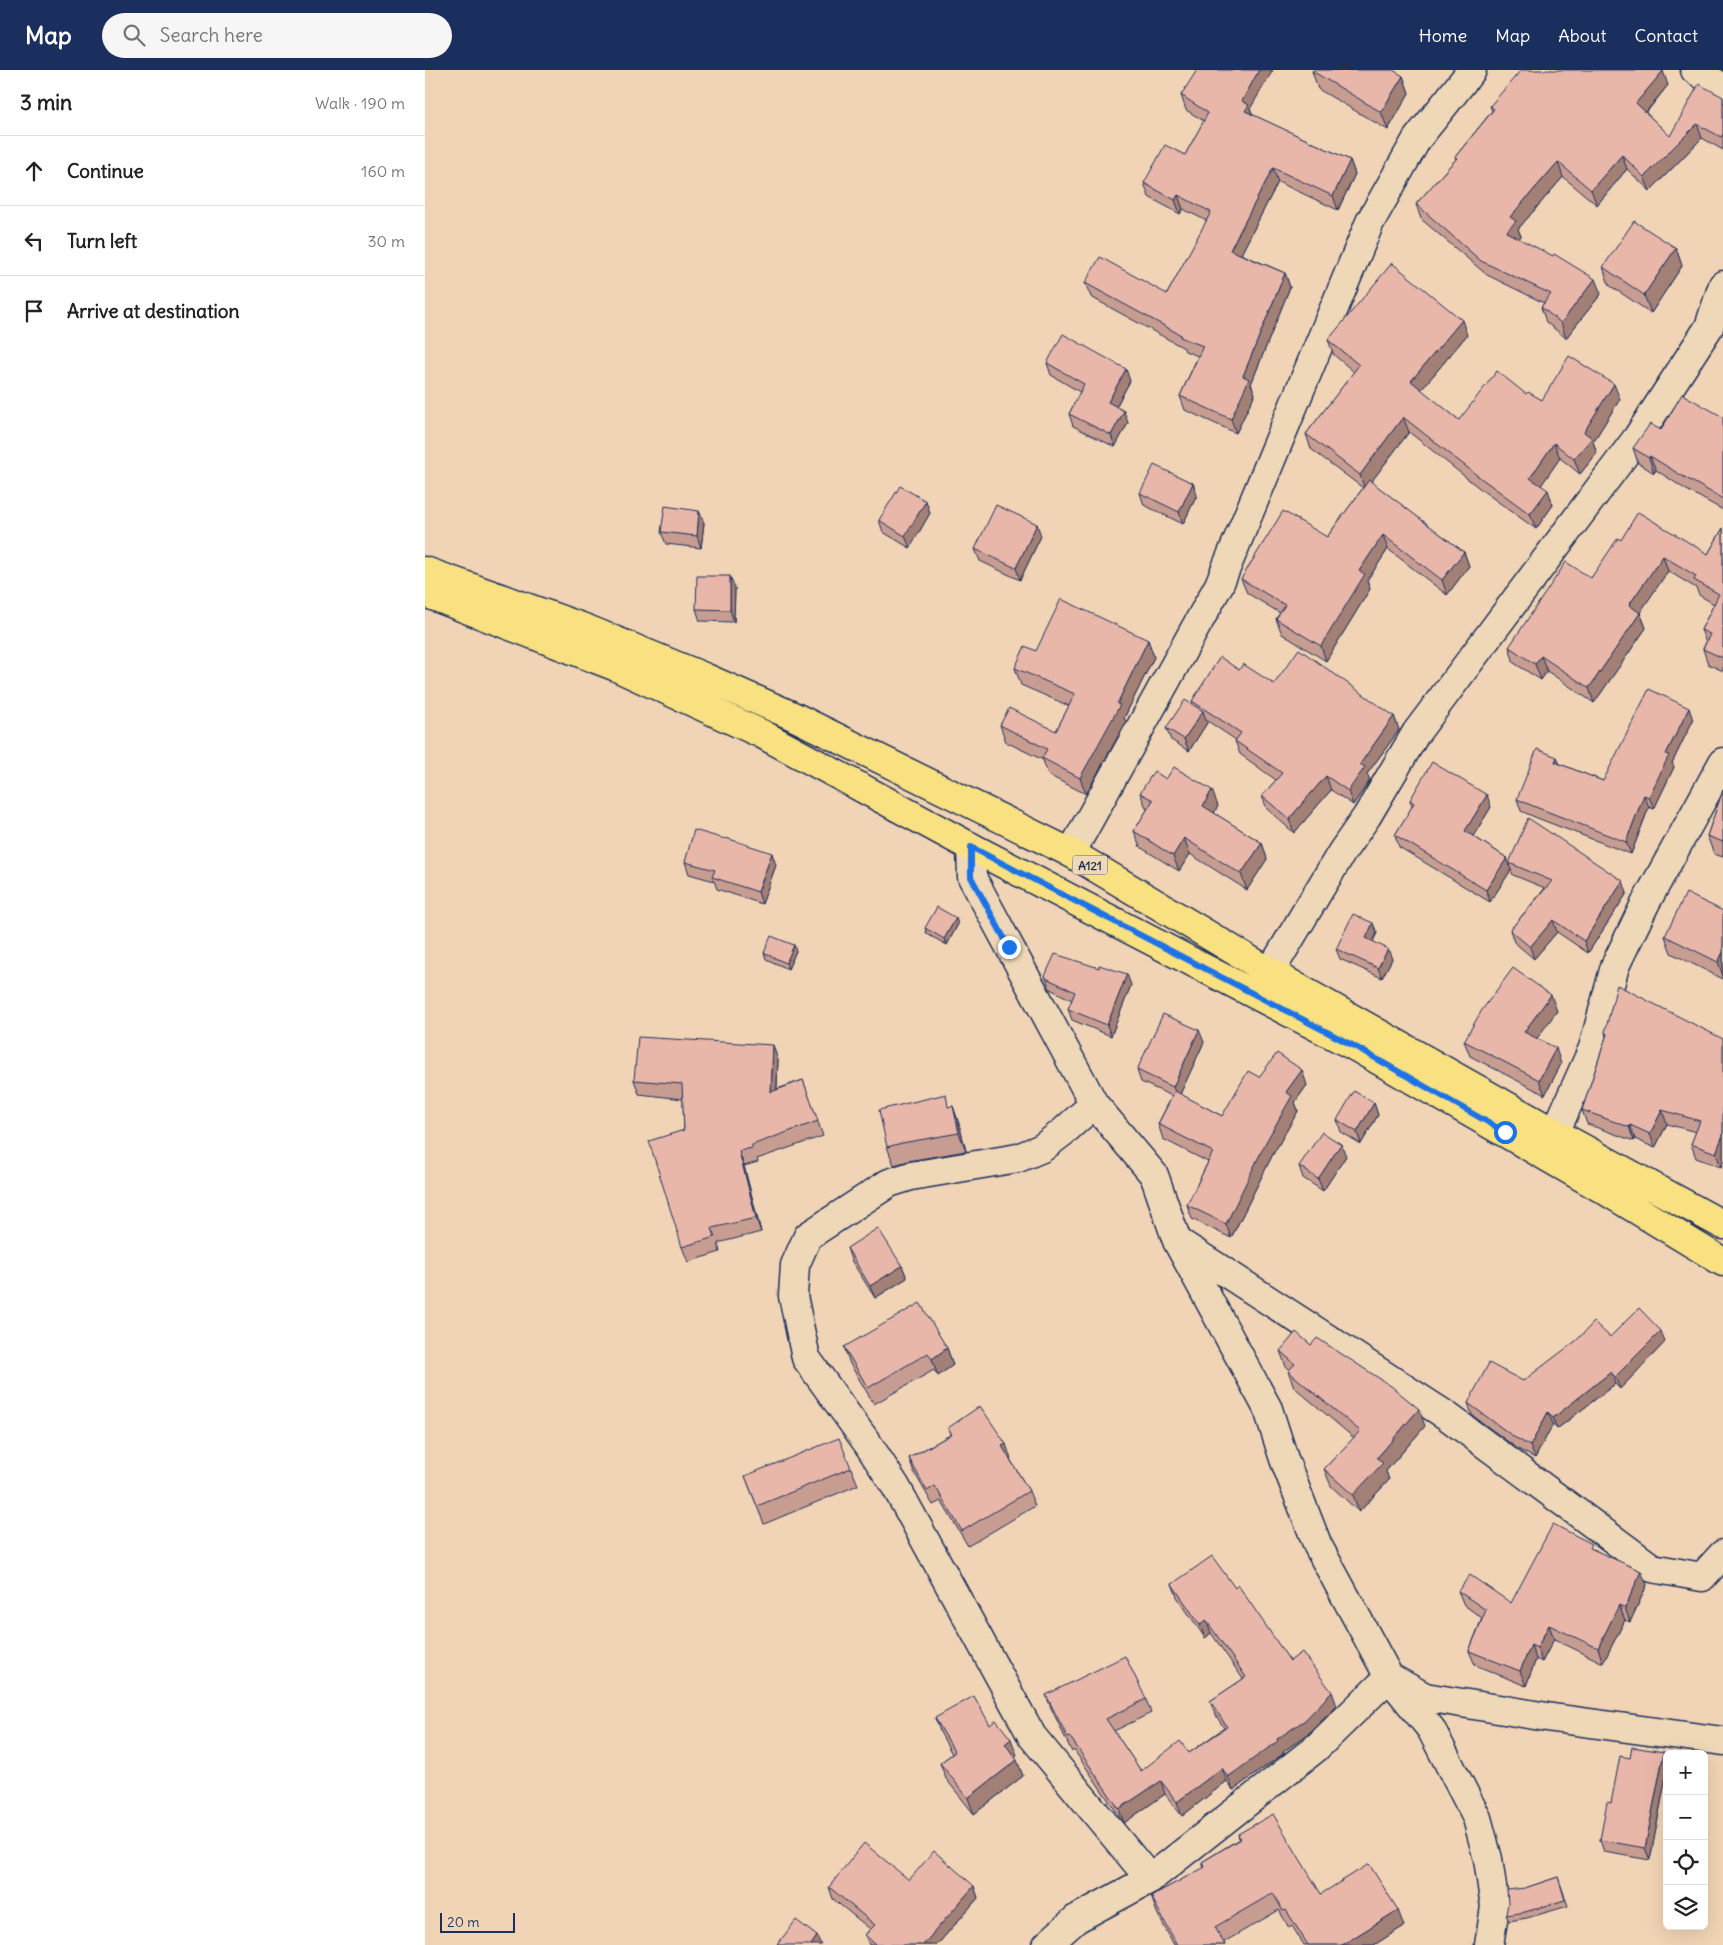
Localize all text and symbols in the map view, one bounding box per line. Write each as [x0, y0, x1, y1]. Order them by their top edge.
search box [102, 13, 452, 58]
text: Map [25, 20, 72, 50]
icon: search [120, 21, 148, 49]
text: Search here [160, 23, 263, 47]
text: Home [1419, 24, 1467, 47]
text: Map [1495, 24, 1530, 47]
text: About [1558, 24, 1606, 47]
text: Contact [1634, 24, 1698, 47]
text: 3 min [20, 89, 72, 116]
text: Walk · 190 m [315, 93, 405, 113]
icon: ahead [20, 157, 48, 185]
text: Continue [67, 159, 144, 183]
text: 160 m [361, 161, 405, 181]
icon: left [20, 227, 48, 255]
text: Turn left [67, 229, 137, 253]
text: 30 m [368, 231, 405, 251]
icon: arrive [20, 297, 48, 325]
text: Arrive at destination [67, 299, 240, 323]
road number: A121 [1073, 856, 1107, 874]
route end [998, 936, 1021, 959]
route start [1494, 1121, 1517, 1144]
map controls [1663, 1750, 1708, 1930]
button: + [1663, 1750, 1708, 1795]
button: − [1663, 1795, 1708, 1840]
button: locate [1663, 1840, 1708, 1885]
button: layers [1663, 1885, 1708, 1930]
scale bar [440, 1910, 515, 1933]
text: 20 m [447, 1913, 480, 1931]

